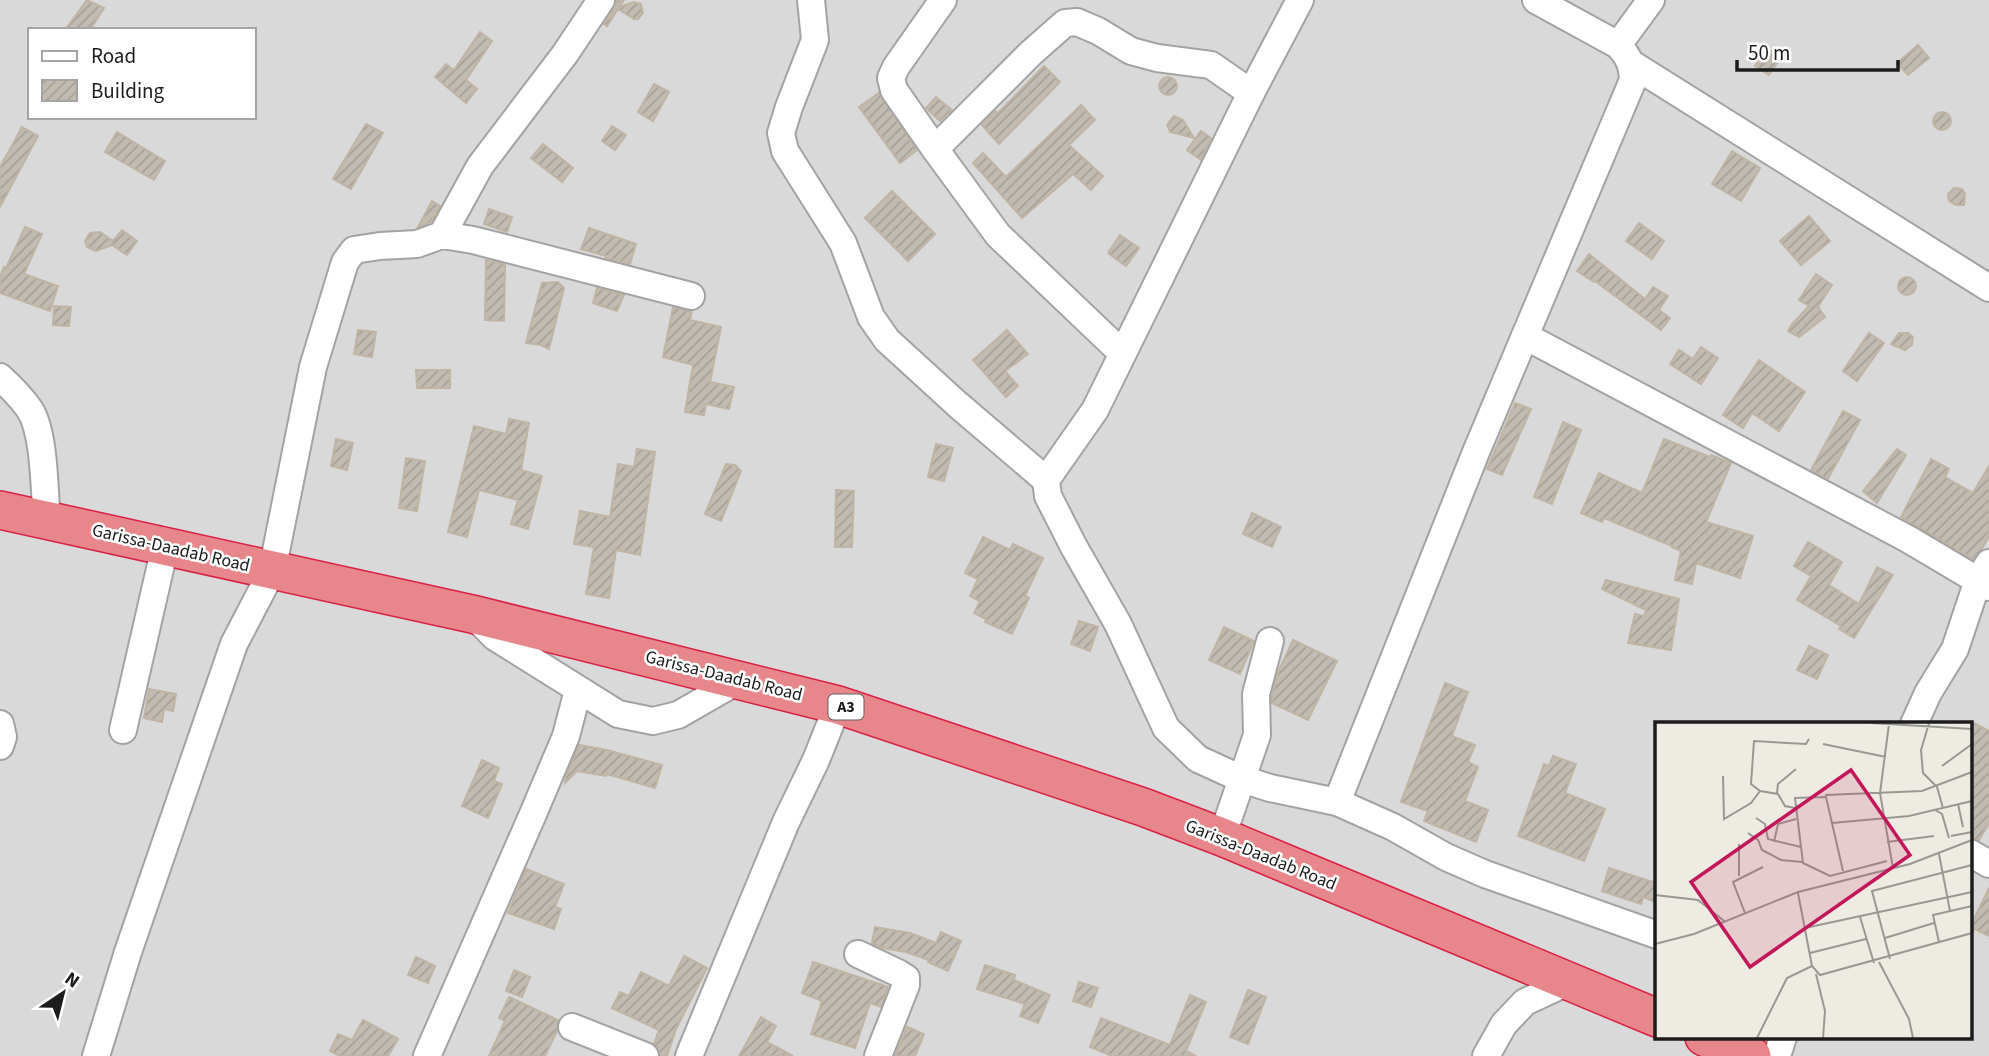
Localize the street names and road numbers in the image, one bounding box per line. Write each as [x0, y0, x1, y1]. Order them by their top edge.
street label: Garissa-Daadab Road [90, 518, 252, 578]
street label: Garissa-Daadab Road [643, 644, 805, 708]
road number: A3 [828, 694, 864, 720]
street label: Garissa-Daadab Road [1182, 813, 1340, 897]

